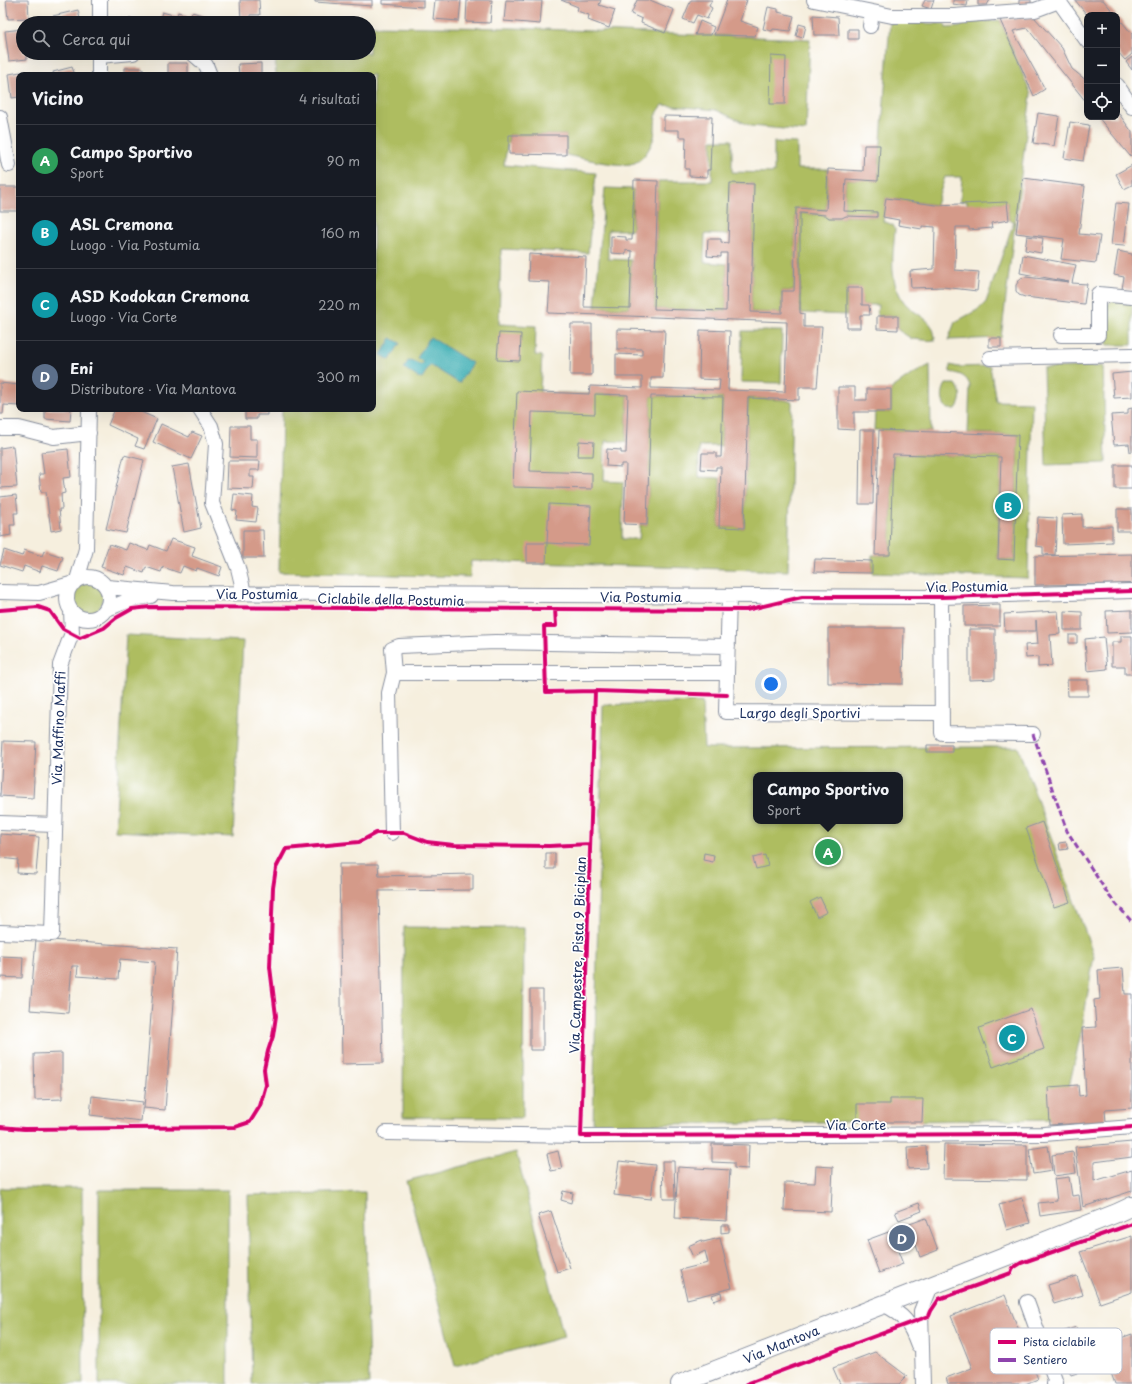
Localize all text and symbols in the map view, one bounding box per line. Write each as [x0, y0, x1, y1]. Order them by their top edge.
map controls [1084, 12, 1120, 120]
button: + [1084, 12, 1120, 48]
search box [16, 16, 376, 60]
icon: search [30, 27, 52, 49]
text: Cerca qui [62, 27, 130, 50]
button: − [1084, 48, 1120, 84]
button: locate [1084, 84, 1120, 120]
text: Vicino [32, 85, 83, 111]
text: 4 risultati [299, 89, 360, 108]
text: Campo Sportivo [70, 140, 192, 163]
text: A [40, 151, 50, 170]
text: 90 m [327, 151, 360, 170]
text: Sport [70, 163, 104, 182]
text: ASL Cremona [70, 212, 173, 235]
text: B [41, 223, 49, 242]
text: 160 m [321, 223, 360, 242]
text: Luogo · Via Postumia [70, 235, 200, 254]
text: ASD Kodokan Cremona [70, 284, 250, 307]
text: C [40, 295, 50, 314]
text: 220 m [318, 295, 360, 314]
text: Luogo · Via Corte [70, 307, 177, 326]
text: Eni [70, 356, 93, 379]
text: D [40, 367, 50, 386]
text: 300 m [316, 367, 360, 386]
text: Distributore · Via Mantova [70, 379, 236, 398]
pin: B [995, 491, 1021, 521]
street label: Via Postumia [926, 576, 1008, 596]
street label: Via Postumia [216, 584, 298, 603]
street label: Via Postumia [600, 587, 682, 606]
street label: Ciclabile della Postumia [317, 588, 465, 610]
street label: Via Maffino Maffi [47, 671, 69, 785]
your location [761, 674, 781, 694]
street label: Largo degli Sportivi [740, 703, 860, 722]
popup [753, 772, 903, 824]
text: Campo Sportivo [767, 777, 889, 800]
text: Sport [767, 800, 801, 819]
pin: A [815, 837, 841, 867]
street label: Via Campestre, Pista 9 Biciplan [564, 856, 590, 1054]
pin: C [999, 1023, 1025, 1053]
street label: Via Corte [826, 1115, 886, 1134]
pin: D [889, 1223, 915, 1253]
street label: Via Mantova [740, 1320, 822, 1368]
legend [990, 1328, 1122, 1374]
text: Pista ciclabile [1023, 1333, 1096, 1350]
text: Sentiero [1023, 1351, 1067, 1368]

